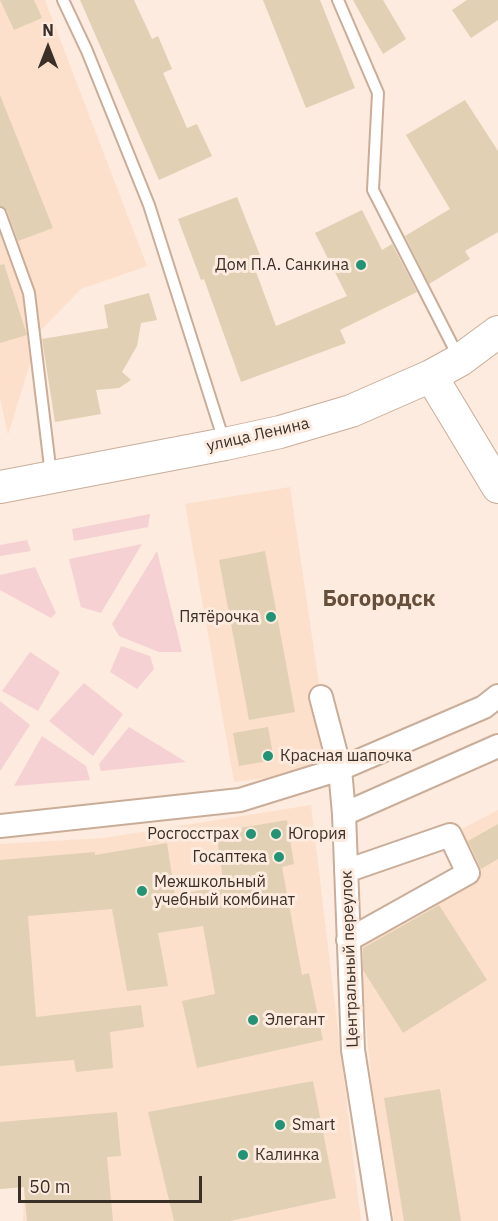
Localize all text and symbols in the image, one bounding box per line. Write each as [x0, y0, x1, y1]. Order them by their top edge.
north arrow [18, 18, 78, 78]
text: N [42, 20, 54, 40]
place label: Дом П.А. Санкина [215, 255, 349, 275]
marker: Дом П.А. Санкина [354, 258, 368, 272]
street label: улица Ленина [205, 414, 311, 456]
district label: Богородск [322, 587, 436, 613]
place label: Пятёрочка [179, 607, 259, 627]
marker: Пятёрочка [264, 610, 278, 624]
place label: Красная шапочка [280, 746, 412, 766]
marker: Красная шапочка [261, 749, 275, 763]
place label: Росгосстрах [147, 824, 239, 844]
place label: Югория [288, 824, 346, 844]
marker: Росгосстрах [244, 827, 258, 841]
marker: Югория [269, 827, 283, 841]
place label: Госаптека [193, 847, 267, 867]
marker: Госаптека [272, 850, 286, 864]
street label: Центральный переулок [337, 870, 363, 1048]
place label: Межшкольный учебный комбинат [154, 872, 295, 910]
marker: Межшкольный учебный комбинат [135, 884, 149, 898]
place label: Элегант [265, 1010, 325, 1030]
marker: Элегант [246, 1013, 260, 1027]
place label: Smart [292, 1115, 335, 1135]
marker: Smart [273, 1118, 287, 1132]
place label: Калинка [255, 1145, 319, 1165]
marker: Калинка [236, 1148, 250, 1162]
scale bar [21, 1164, 206, 1202]
text: 50 m [29, 1175, 71, 1198]

